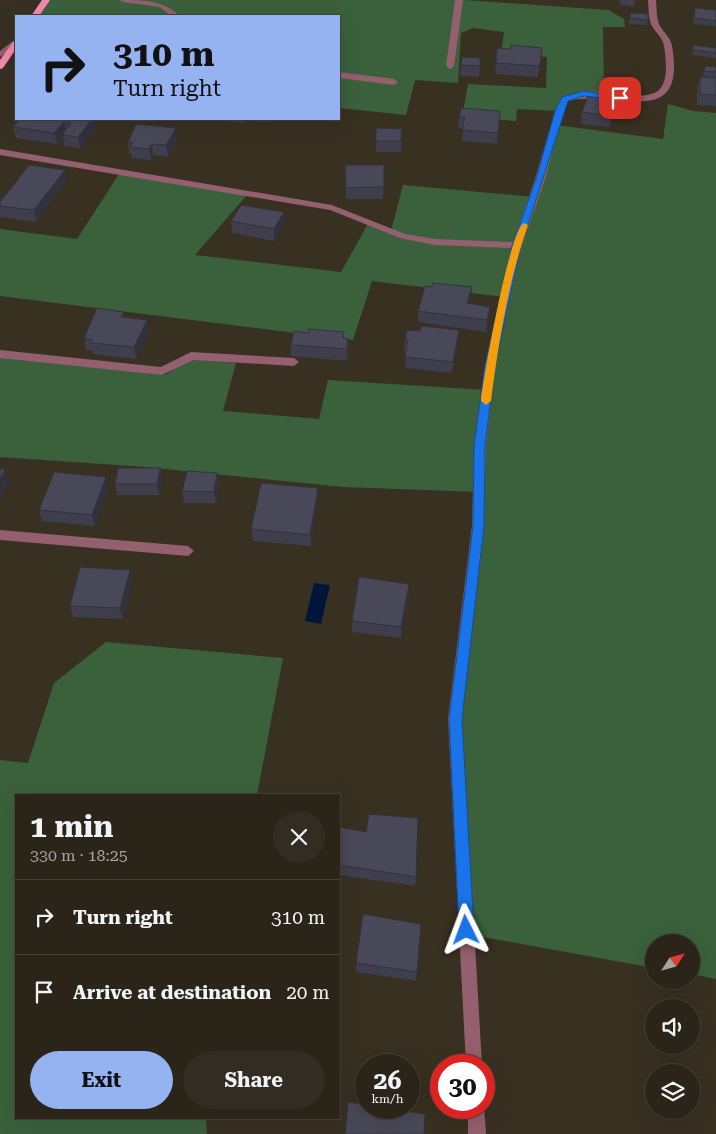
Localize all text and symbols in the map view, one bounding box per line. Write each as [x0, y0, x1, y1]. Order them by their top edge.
text: 310 m [113, 34, 214, 75]
icon: right [30, 35, 95, 100]
text: Turn right [113, 76, 221, 101]
pin [599, 77, 641, 119]
icon: arrive [606, 84, 634, 112]
text: 1 min [30, 809, 113, 844]
button: close [273, 811, 325, 863]
text: 330 m · 18:25 [30, 846, 128, 865]
icon: right [30, 903, 58, 931]
position arrow [439, 903, 491, 955]
text: Turn right [73, 906, 173, 929]
text: 310 m [271, 906, 325, 929]
north arrow [645, 934, 700, 989]
map controls [645, 934, 700, 1119]
icon: arrive [30, 978, 58, 1006]
text: Arrive at destination [73, 981, 271, 1004]
text: 20 m [286, 981, 330, 1004]
button: sound [645, 999, 700, 1054]
button: Exit [30, 1051, 173, 1109]
button: Share [183, 1051, 325, 1109]
speed limit sign: 30 [430, 1054, 495, 1119]
button: layers [645, 1064, 700, 1119]
text: 26 [373, 1066, 402, 1095]
text: km/h [371, 1092, 404, 1106]

